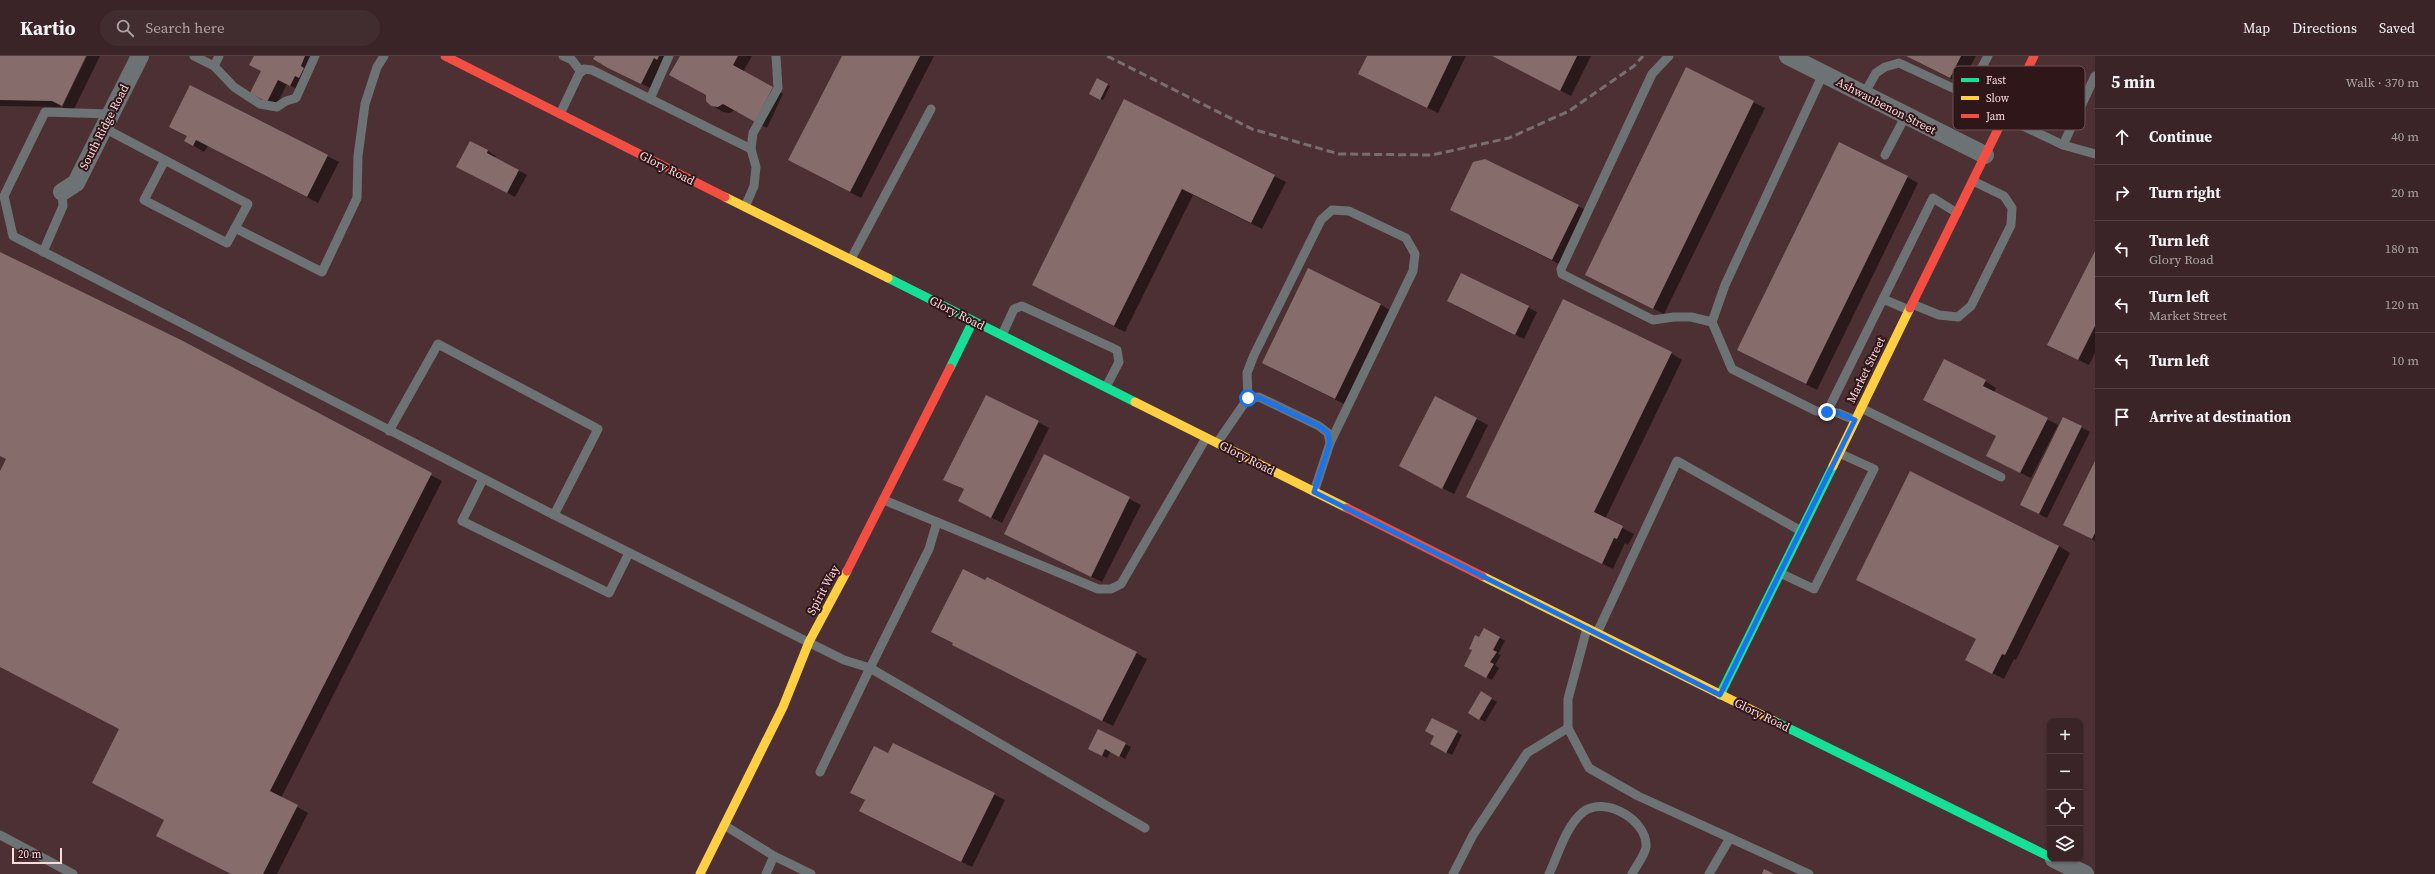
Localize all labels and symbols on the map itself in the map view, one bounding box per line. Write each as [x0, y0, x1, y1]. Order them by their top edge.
legend [1953, 66, 2085, 130]
text: Fast [1986, 73, 2006, 88]
street label: Ashwaubenon Street [1833, 74, 1939, 138]
street label: South Ridge Road [76, 81, 133, 172]
text: Slow [1986, 91, 2010, 106]
text: Jam [1985, 109, 2005, 124]
street label: Glory Road [637, 147, 697, 189]
street label: Glory Road [927, 292, 987, 334]
street label: Market Street [1843, 334, 1889, 406]
route start [1239, 389, 1257, 407]
route end [1818, 403, 1836, 421]
street label: Glory Road [1217, 437, 1277, 479]
street label: Spirit Way [803, 561, 843, 618]
street label: Glory Road [1732, 695, 1792, 735]
scale bar [12, 846, 62, 865]

